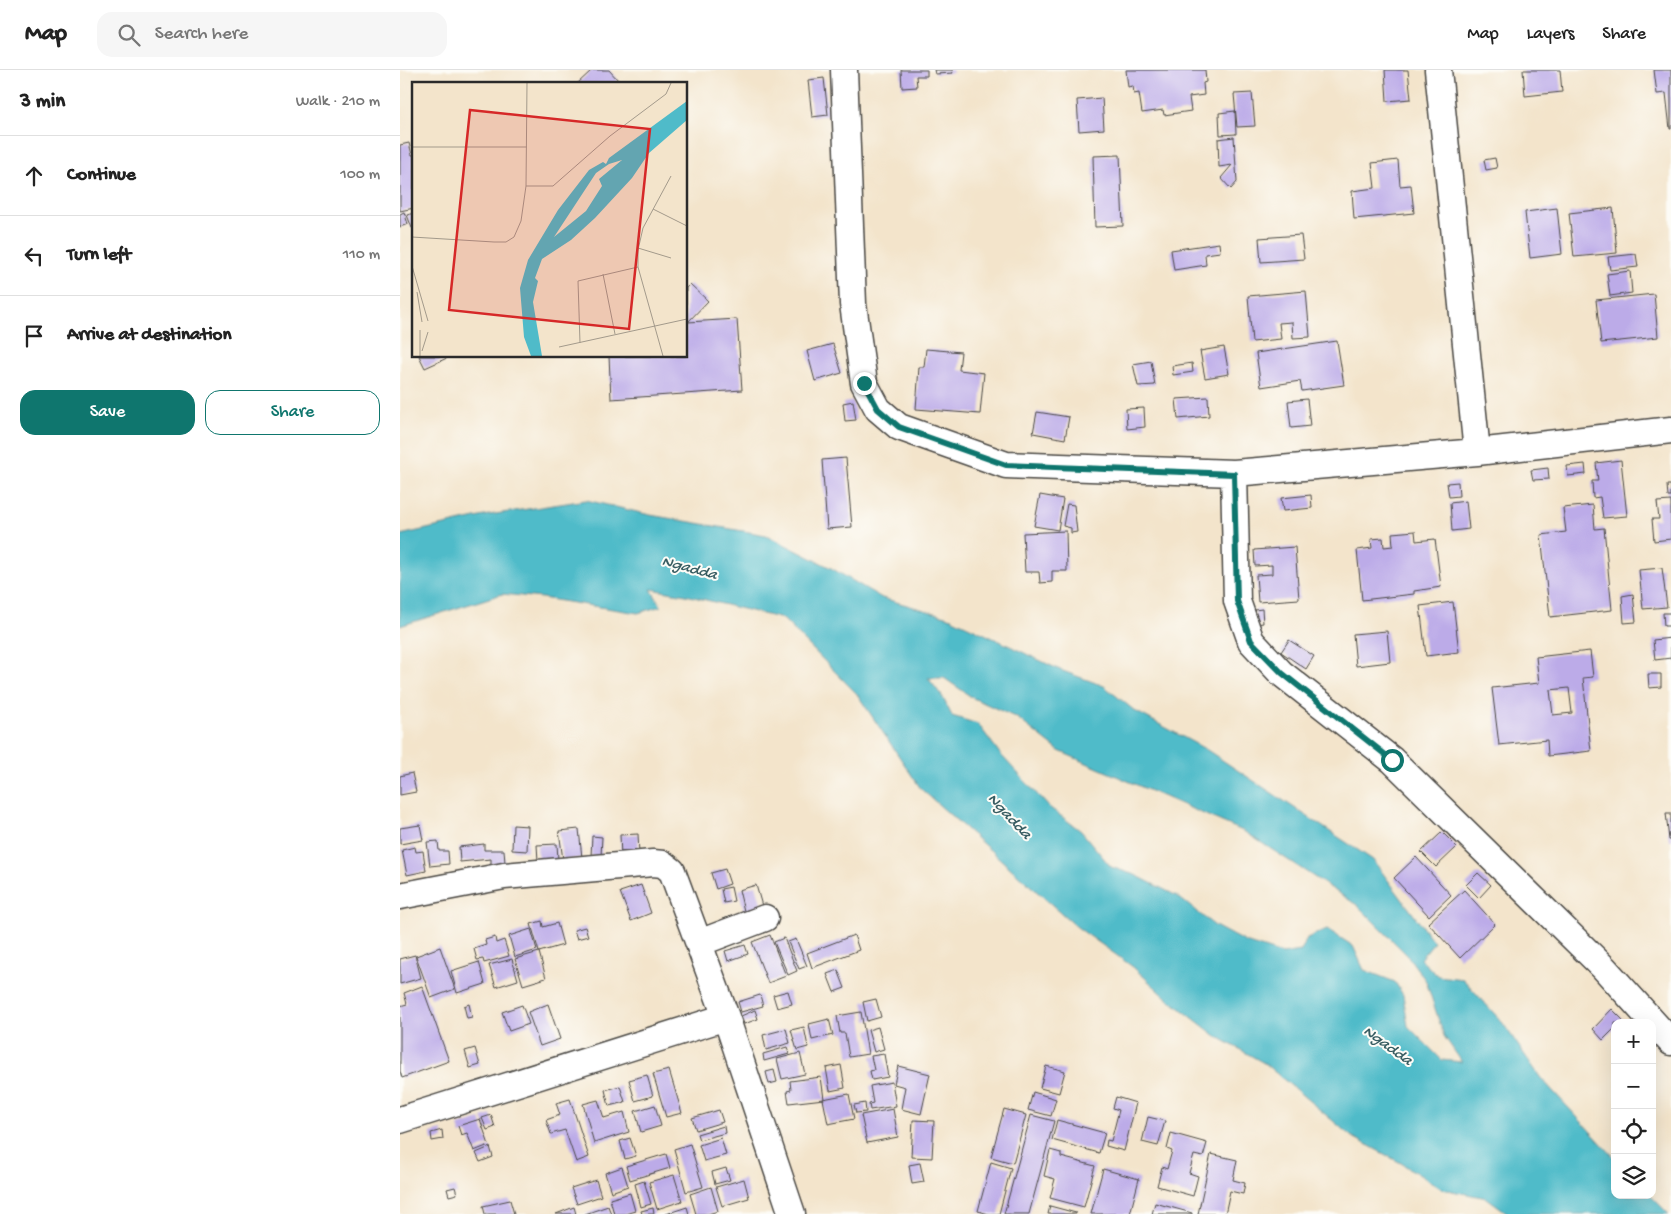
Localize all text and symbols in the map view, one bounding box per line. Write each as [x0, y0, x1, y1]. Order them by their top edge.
search box [97, 12, 447, 57]
text: Map [25, 20, 67, 49]
icon: search [115, 21, 143, 49]
text: Search here [155, 23, 248, 46]
text: Map [1467, 24, 1499, 45]
text: Layers [1527, 24, 1574, 45]
text: Share [1602, 24, 1646, 45]
inset map [412, 82, 688, 358]
text: 3 min [20, 90, 65, 115]
text: Walk · 210 m [296, 93, 380, 112]
icon: ahead [20, 162, 48, 190]
text: Continue [67, 164, 136, 187]
text: 100 m [340, 166, 380, 185]
icon: left [20, 242, 48, 270]
text: Turn left [67, 244, 131, 267]
text: 110 m [343, 246, 380, 265]
icon: arrive [20, 322, 48, 350]
text: Arrive at destination [67, 324, 231, 347]
route end [853, 372, 876, 395]
button: Save [20, 390, 195, 435]
button: Share [205, 390, 380, 435]
water label: Ngadda [660, 553, 720, 586]
route start [1381, 749, 1404, 772]
water label: Ngadda [982, 790, 1035, 845]
map controls [1611, 1019, 1656, 1199]
button: + [1611, 1019, 1656, 1064]
water label: Ngadda [1359, 1023, 1416, 1072]
button: − [1611, 1064, 1656, 1109]
button: locate [1611, 1109, 1656, 1154]
button: layers [1611, 1154, 1656, 1199]

